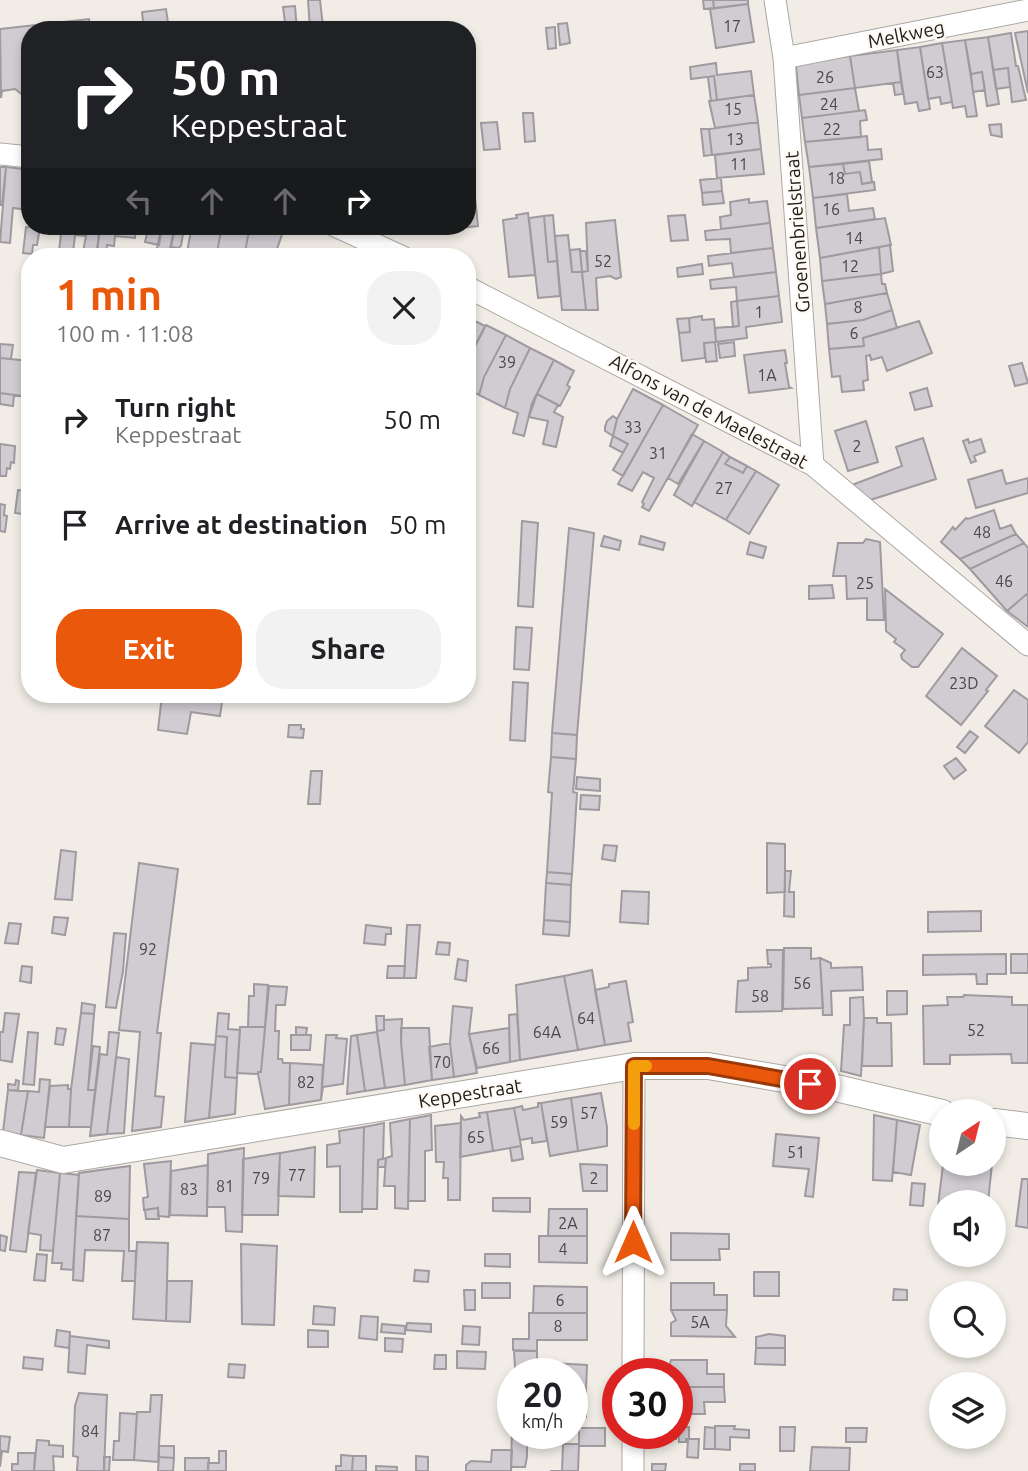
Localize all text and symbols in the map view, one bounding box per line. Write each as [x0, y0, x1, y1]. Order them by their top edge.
street label: Melkweg [866, 16, 946, 52]
house number: 17 [723, 17, 741, 35]
icon: right [56, 49, 147, 140]
text: 50 m [171, 49, 280, 104]
house number: 63 [926, 63, 944, 81]
house number: 26 [816, 68, 834, 86]
house number: 24 [820, 95, 838, 113]
house number: 15 [724, 100, 742, 118]
text: Keppestraat [171, 107, 347, 143]
house number: 22 [823, 120, 841, 138]
house number: 13 [726, 130, 744, 148]
street label: Groenenbrielstraat [780, 150, 814, 314]
house number: 11 [730, 155, 748, 173]
house number: 18 [827, 169, 845, 187]
icon: left [120, 182, 158, 220]
icon: ahead [193, 182, 231, 220]
icon: ahead [266, 182, 304, 220]
icon: right [339, 182, 377, 220]
house number: 16 [822, 200, 840, 218]
house number: 14 [845, 229, 863, 247]
house number: 52 [594, 252, 612, 270]
house number: 12 [841, 257, 859, 275]
text: 1 min [56, 271, 162, 318]
button: close [367, 271, 441, 345]
house number: 8 [853, 298, 863, 316]
house number: 1 [754, 303, 764, 321]
text: 100 m · 11:08 [56, 321, 194, 346]
house number: 6 [849, 324, 859, 342]
street label: Alfons van de Maelestraat [606, 349, 812, 473]
house number: 39 [498, 353, 516, 371]
house number: 1A [757, 366, 777, 384]
text: Turn right [115, 393, 236, 422]
icon: right [56, 401, 94, 439]
text: 50 m [383, 405, 441, 434]
house number: 33 [624, 418, 642, 436]
text: Keppestraat [115, 422, 241, 447]
house number: 2 [852, 437, 862, 455]
house number: 31 [649, 444, 667, 462]
house number: 27 [715, 479, 733, 497]
icon: arrive [56, 506, 94, 544]
text: Arrive at destination [115, 510, 368, 539]
text: 50 m [389, 510, 446, 539]
house number: 48 [973, 523, 991, 541]
house number: 46 [995, 572, 1013, 590]
house number: 25 [856, 574, 874, 592]
button: Exit [56, 609, 242, 689]
button: Share [256, 609, 441, 689]
house number: 23D [949, 674, 979, 692]
house number: 92 [139, 940, 157, 958]
house number: 56 [793, 974, 811, 992]
house number: 58 [751, 987, 769, 1005]
house number: 64 [577, 1009, 595, 1027]
house number: 52 [967, 1021, 985, 1039]
house number: 64A [533, 1023, 562, 1041]
house number: 66 [482, 1039, 500, 1057]
house number: 70 [433, 1053, 451, 1071]
pin [780, 1054, 840, 1114]
icon: arrive [791, 1065, 829, 1103]
house number: 82 [297, 1073, 315, 1091]
street label: Keppestraat [417, 1074, 524, 1112]
north arrow [929, 1099, 1006, 1176]
map controls [929, 1099, 1006, 1449]
house number: 57 [580, 1104, 598, 1122]
house number: 59 [550, 1113, 568, 1131]
house number: 65 [467, 1128, 485, 1146]
house number: 51 [787, 1143, 805, 1161]
house number: 77 [288, 1166, 306, 1184]
house number: 79 [252, 1169, 270, 1187]
house number: 2 [589, 1169, 599, 1187]
house number: 81 [216, 1177, 234, 1195]
house number: 83 [180, 1180, 198, 1198]
house number: 89 [94, 1187, 112, 1205]
button: sound [929, 1190, 1006, 1267]
position arrow [596, 1205, 670, 1279]
house number: 2A [558, 1214, 578, 1232]
house number: 87 [93, 1226, 111, 1244]
house number: 4 [558, 1240, 568, 1258]
button: search [929, 1281, 1006, 1358]
house number: 6 [555, 1291, 565, 1309]
house number: 5A [690, 1313, 710, 1331]
house number: 8 [553, 1317, 563, 1335]
speed limit sign: 30 [602, 1358, 693, 1449]
button: layers [929, 1372, 1006, 1449]
text: 20 [523, 1374, 562, 1414]
text: km/h [522, 1411, 563, 1431]
house number: 84 [81, 1422, 99, 1440]

